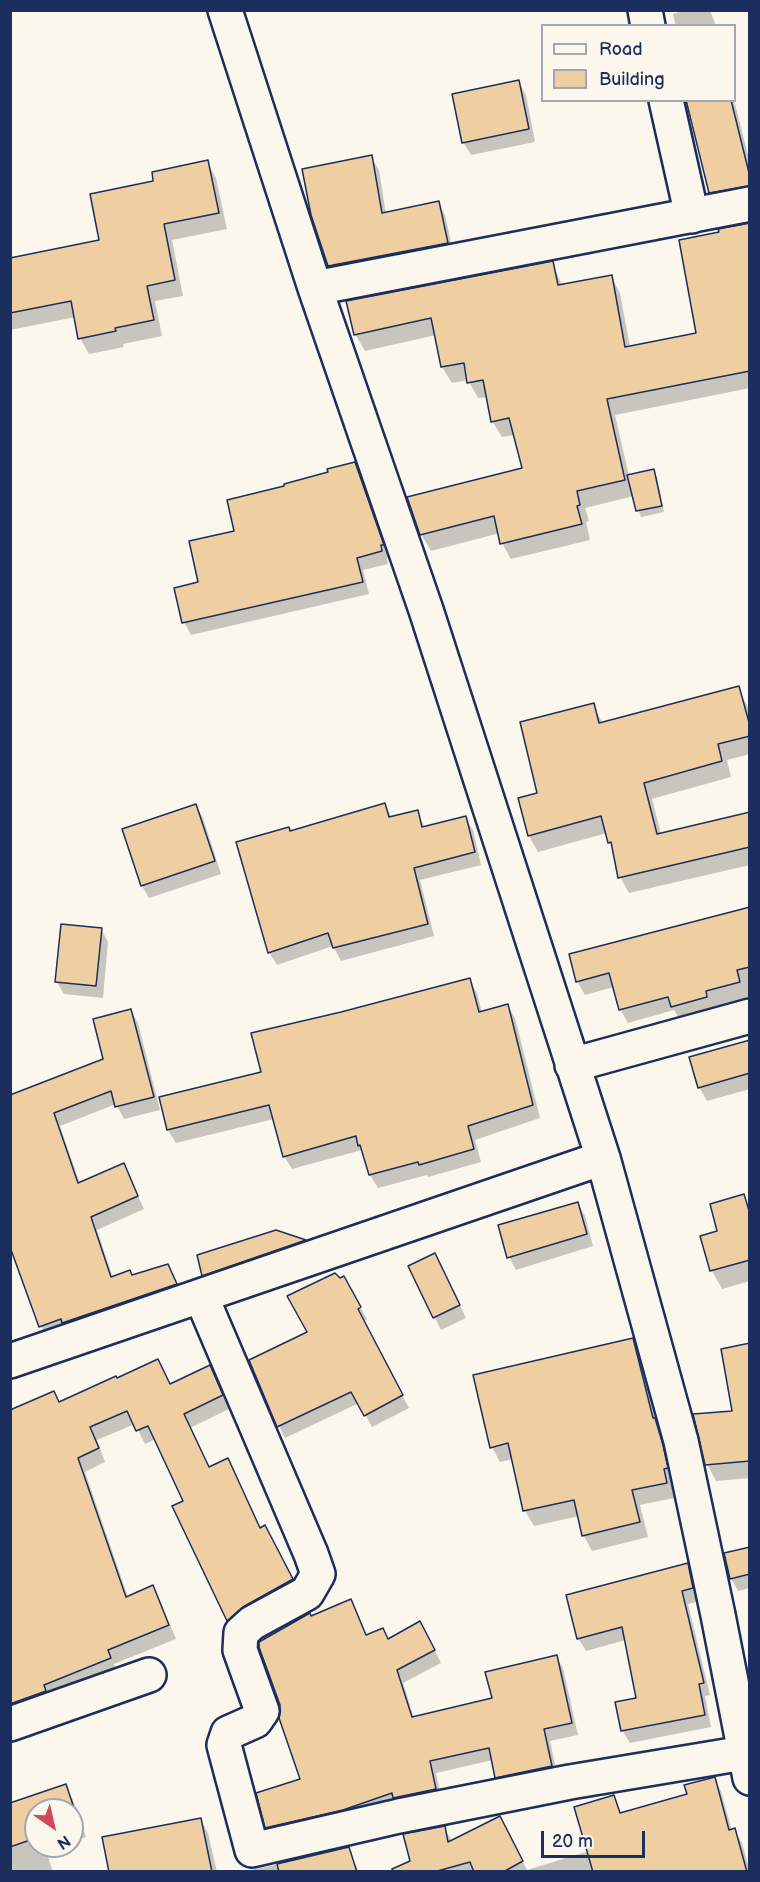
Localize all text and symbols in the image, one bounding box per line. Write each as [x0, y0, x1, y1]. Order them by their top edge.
legend [541, 24, 736, 102]
text: Road [599, 39, 643, 60]
text: Building [599, 69, 665, 90]
north arrow [24, 1798, 84, 1858]
scale bar [544, 1819, 648, 1857]
text: N [53, 1830, 74, 1853]
text: 20 m [552, 1831, 593, 1852]

